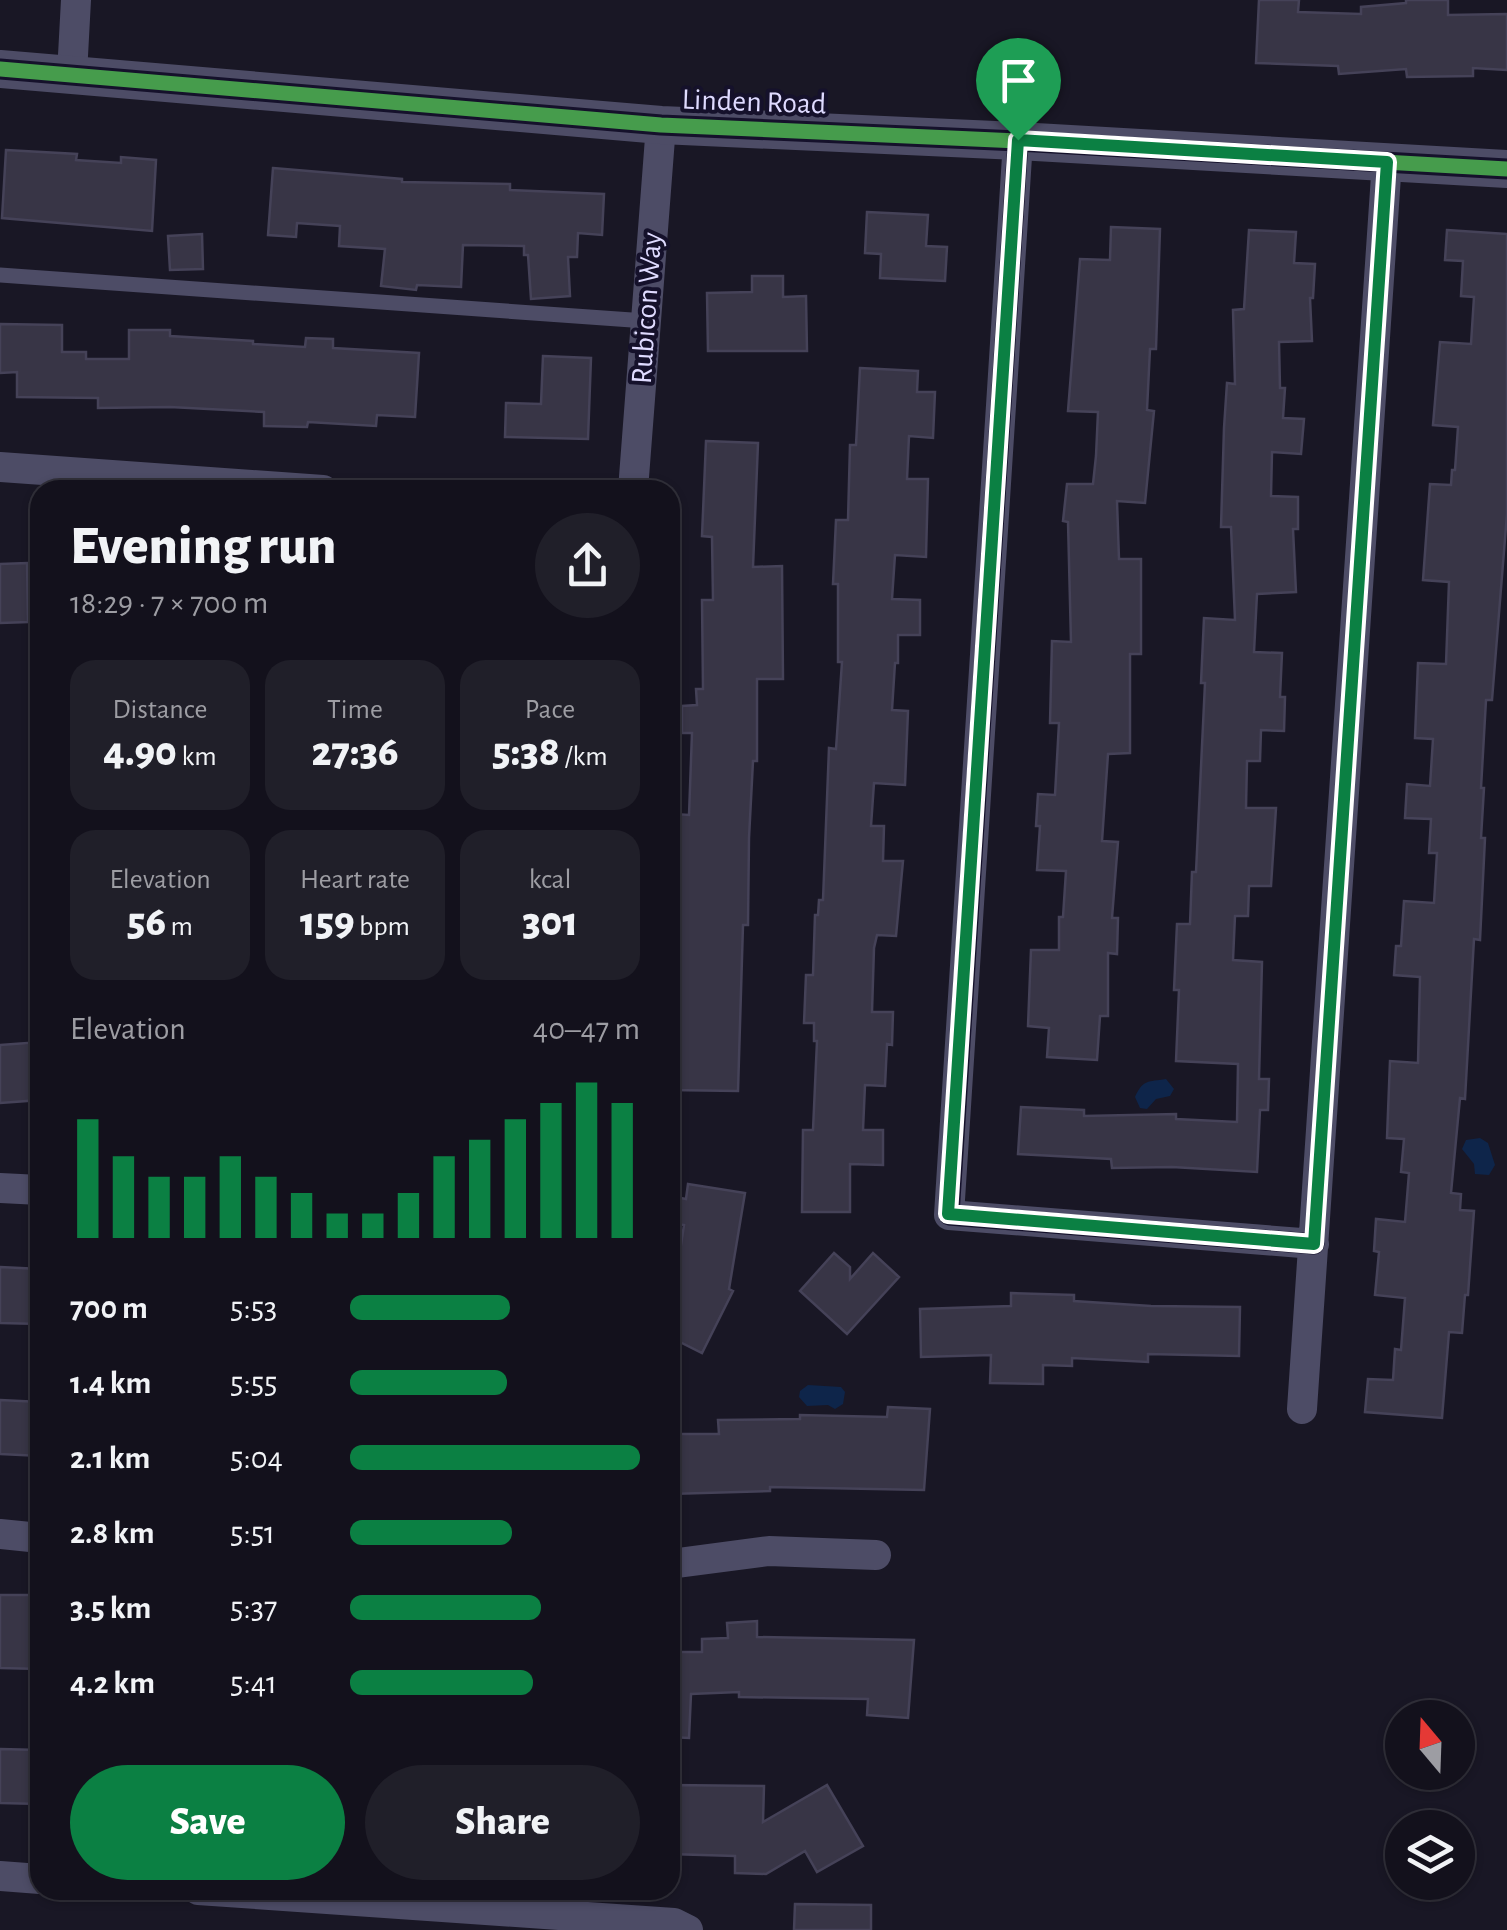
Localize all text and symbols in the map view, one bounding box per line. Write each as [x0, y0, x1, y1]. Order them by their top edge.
pin [976, 38, 1061, 141]
icon: arrive [991, 53, 1046, 108]
street label: Linden Road [681, 84, 827, 120]
street label: Rubicon Way [627, 231, 667, 385]
button: share [535, 513, 640, 618]
text: Evening run [70, 519, 336, 574]
text: 18:29 · 7 × 700 m [70, 587, 268, 619]
text: Distance [113, 696, 207, 724]
text: Time [327, 696, 383, 724]
text: Pace [525, 696, 575, 724]
text: 4.90 [103, 731, 177, 773]
text: 27:36 [311, 731, 399, 773]
text: 5:38 [492, 731, 560, 773]
text: km [177, 743, 217, 771]
text: /km [560, 743, 608, 771]
text: Elevation [109, 866, 211, 894]
text: Heart rate [300, 866, 410, 894]
text: kcal [529, 866, 571, 894]
text: 56 [127, 901, 166, 943]
text: 159 [300, 901, 355, 943]
text: 301 [522, 901, 578, 943]
text: m [166, 913, 193, 941]
text: bpm [355, 913, 410, 941]
text: Elevation [70, 1013, 186, 1045]
text: 40–47 m [533, 1013, 640, 1045]
text: 700 m [70, 1292, 148, 1324]
text: 5:53 [230, 1292, 277, 1324]
text: 1.4 km [70, 1367, 151, 1399]
text: 5:55 [230, 1367, 277, 1399]
text: 2.1 km [70, 1442, 150, 1474]
text: 5:04 [230, 1442, 283, 1474]
text: 2.8 km [70, 1517, 155, 1549]
text: 5:51 [230, 1517, 275, 1549]
text: 3.5 km [70, 1592, 151, 1624]
text: 5:37 [230, 1592, 277, 1624]
text: 4.2 km [70, 1667, 155, 1699]
text: 5:41 [230, 1667, 277, 1699]
north arrow [1385, 1700, 1475, 1790]
map controls [1385, 1700, 1475, 1900]
button: Save [70, 1765, 345, 1880]
button: Share [365, 1765, 640, 1880]
button: layers [1385, 1810, 1475, 1900]

